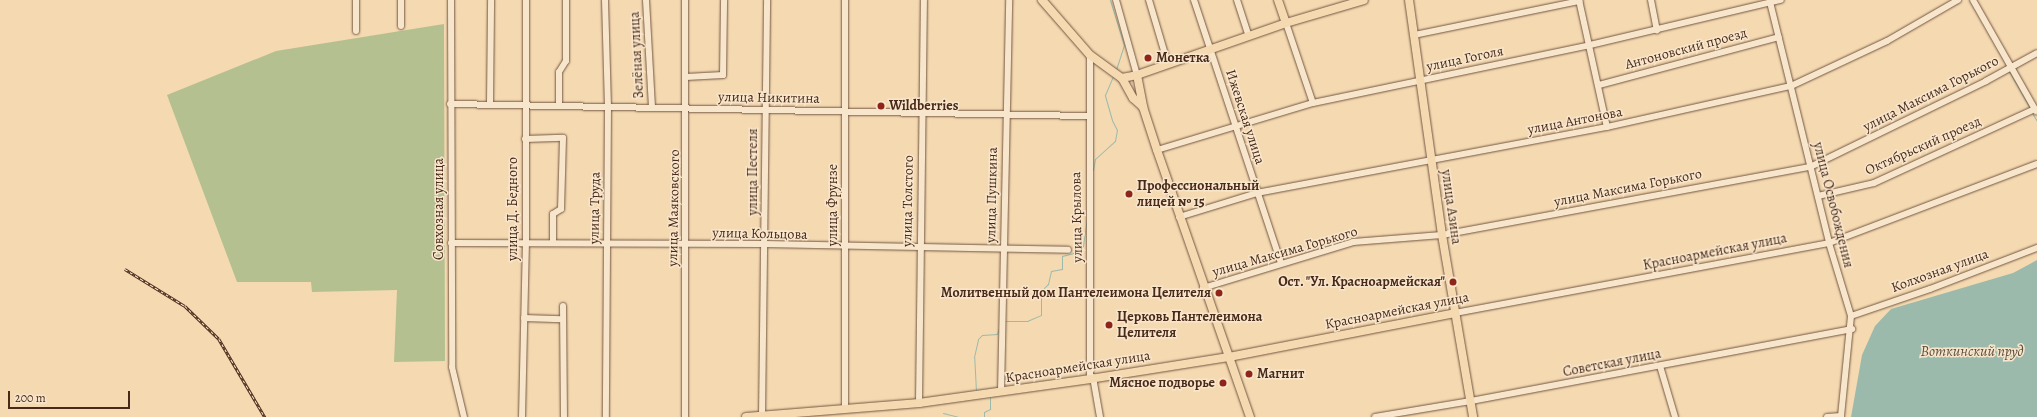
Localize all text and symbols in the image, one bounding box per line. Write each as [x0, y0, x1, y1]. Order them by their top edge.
street label: Зелёная улица [626, 11, 648, 99]
street label: Антоновский проезд [1623, 25, 1749, 73]
street label: улица Гоголя [1425, 43, 1505, 75]
place label: Монетка [1156, 50, 1210, 66]
street label: улица Максима Горького [1860, 52, 2002, 136]
marker: Монетка [1143, 53, 1153, 63]
street label: Ижевская улица [1222, 68, 1268, 166]
street label: улица Никитина [718, 89, 820, 107]
place label: Wildberries [889, 98, 958, 114]
marker: Wildberries [876, 101, 886, 111]
street label: улица Антонова [1526, 104, 1624, 138]
street label: Октябрьский проезд [1863, 113, 1983, 179]
street label: улица Пестеля [745, 129, 761, 215]
street label: улица Освобождения [1809, 140, 1857, 270]
street label: улица Пушкина [983, 147, 1001, 243]
street label: улица Маяковского [665, 149, 683, 267]
street label: улица Толстого [899, 155, 917, 247]
street label: улица Д. Бедного [505, 157, 521, 261]
street label: Совхозная улица [431, 158, 447, 260]
street label: улица Фрунзе [825, 164, 841, 246]
street label: улица Максима Горького [1553, 165, 1703, 211]
street label: улица Азина [1437, 168, 1465, 246]
street label: улица Крылова [1068, 171, 1086, 263]
street label: улица Труда [586, 172, 604, 244]
place label: Профессиональный лицей № 15 [1137, 178, 1259, 210]
marker: Профессиональный лицей № 15 [1124, 189, 1134, 199]
street label: улица Максима Горького [1211, 223, 1359, 281]
street label: улица Кольцова [712, 225, 808, 243]
street label: Красноармейская улица [1642, 230, 1788, 274]
street label: Колхозная улица [1889, 246, 1991, 296]
place label: Ост. "Ул. Красноармейская" [1277, 274, 1445, 290]
marker: Ост. "Ул. Красноармейская" [1448, 277, 1458, 287]
place label: Молитвенный дом Пантелеимона Целителя [941, 285, 1211, 301]
marker: Молитвенный дом Пантелеимона Целителя [1214, 288, 1224, 298]
street label: Красноармейская улица [1324, 289, 1470, 333]
place label: Церковь Пантелеимона Целителя [1117, 309, 1262, 342]
marker: Церковь Пантелеимона Целителя [1104, 320, 1114, 330]
water label: Воткинский пруд [1920, 343, 2024, 361]
street label: Советская улица [1562, 345, 1662, 381]
street label: Красноармейская улица [1004, 347, 1152, 387]
place label: Магнит [1257, 366, 1304, 382]
marker: Магнит [1244, 369, 1254, 379]
place label: Мясное подворье [1109, 375, 1215, 391]
marker: Мясное подворье [1218, 378, 1228, 388]
scale bar [10, 383, 132, 409]
text: 200 m [15, 390, 46, 406]

